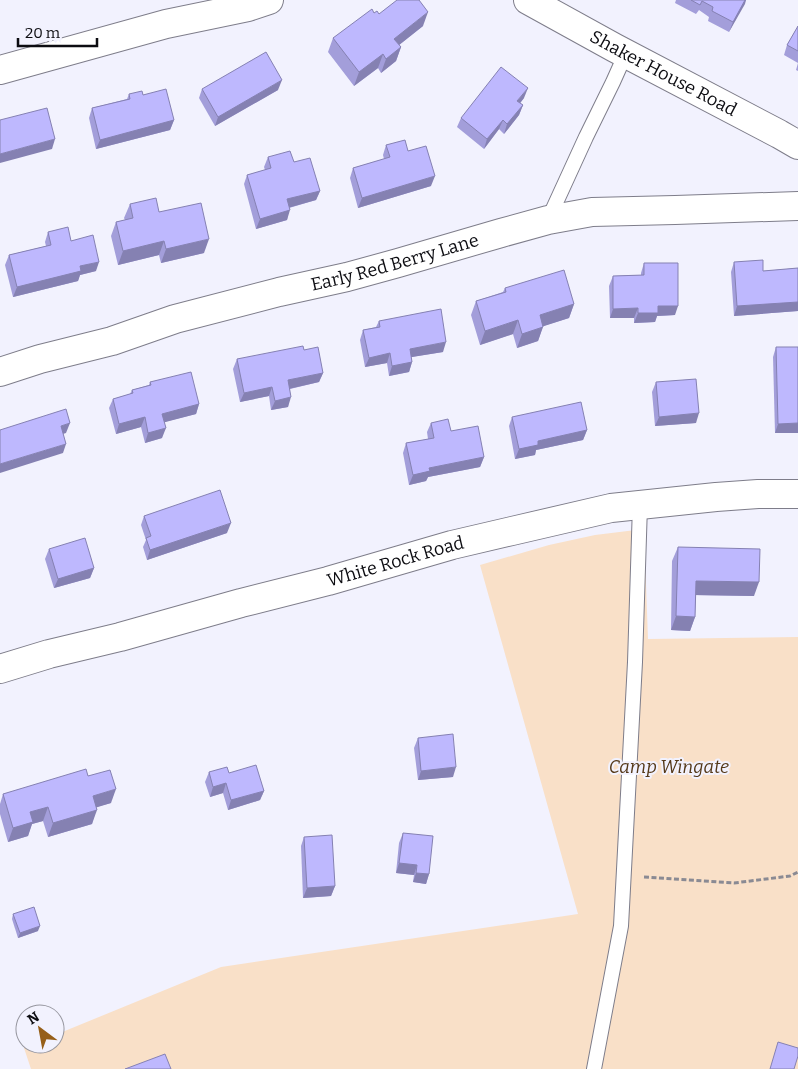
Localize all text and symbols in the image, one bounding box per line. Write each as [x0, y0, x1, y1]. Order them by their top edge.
scale bar [18, 15, 96, 47]
text: 20 m [25, 24, 61, 42]
street label: Shaker House Road [586, 25, 741, 121]
street label: Early Red Berry Lane [309, 229, 481, 296]
street label: White Rock Road [325, 532, 466, 592]
park label: Camp Wingate [609, 756, 729, 778]
north arrow [15, 1004, 65, 1054]
text: N [24, 1008, 43, 1028]

